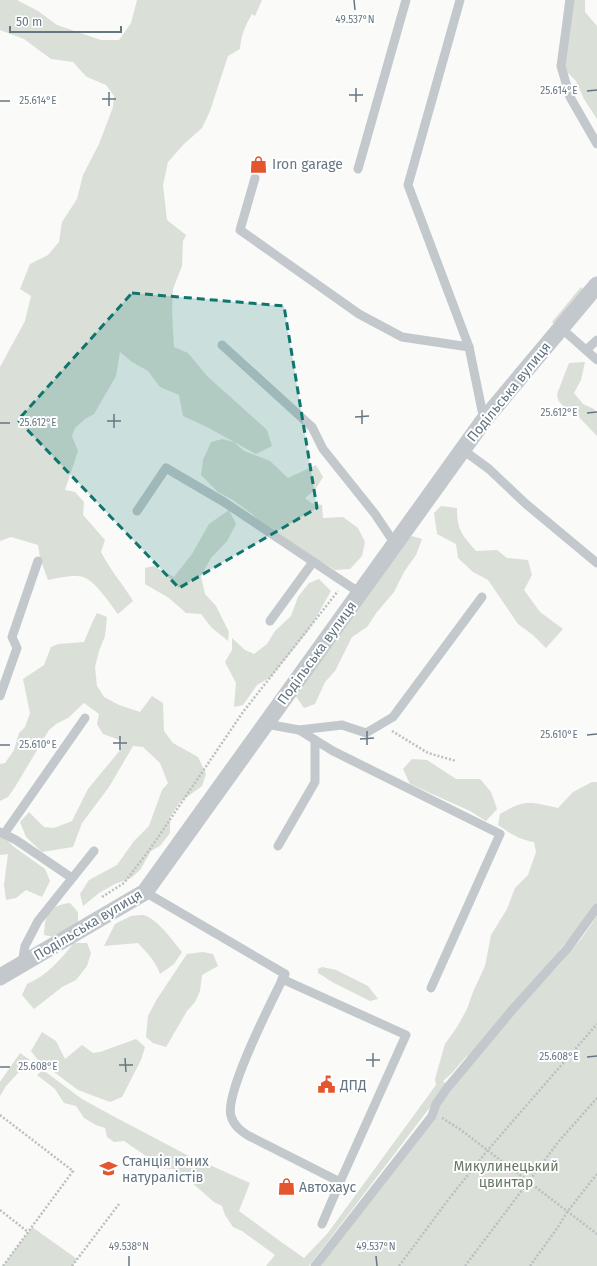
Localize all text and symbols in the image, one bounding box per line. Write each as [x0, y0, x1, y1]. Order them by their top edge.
scale bar [10, 8, 121, 34]
text: 49.537°N [335, 14, 375, 26]
text: 50 m [16, 15, 42, 29]
text: 25.614°E [540, 85, 578, 97]
text: 25.614°E [19, 95, 57, 107]
shop icon: Iron garage [249, 154, 269, 174]
place label: Iron garage [272, 156, 343, 173]
street label: Подільська вулиця [463, 339, 555, 445]
text: 25.612°E [541, 407, 577, 419]
text: 25.612°E [20, 417, 56, 429]
street label: Подільська вулиця [274, 598, 360, 708]
text: 25.610°E [540, 729, 578, 741]
text: 25.610°E [19, 739, 57, 751]
street label: Подільська вулиця [31, 886, 145, 964]
text: 25.608°E [539, 1051, 579, 1063]
text: 25.608°E [18, 1061, 58, 1073]
public building icon: ДПД [317, 1075, 337, 1095]
place label: ДПД [339, 1077, 367, 1094]
place label: Станція юних натуралістів [122, 1153, 209, 1186]
park label: Микулинецький цвинтар [453, 1158, 559, 1191]
school or university icon: Станція юних натуралістів [99, 1159, 119, 1179]
shop icon: Автохаус [276, 1177, 296, 1197]
place label: Автохаус [299, 1179, 356, 1196]
text: 49.538°N [109, 1241, 149, 1253]
text: 49.537°N [356, 1241, 396, 1253]

